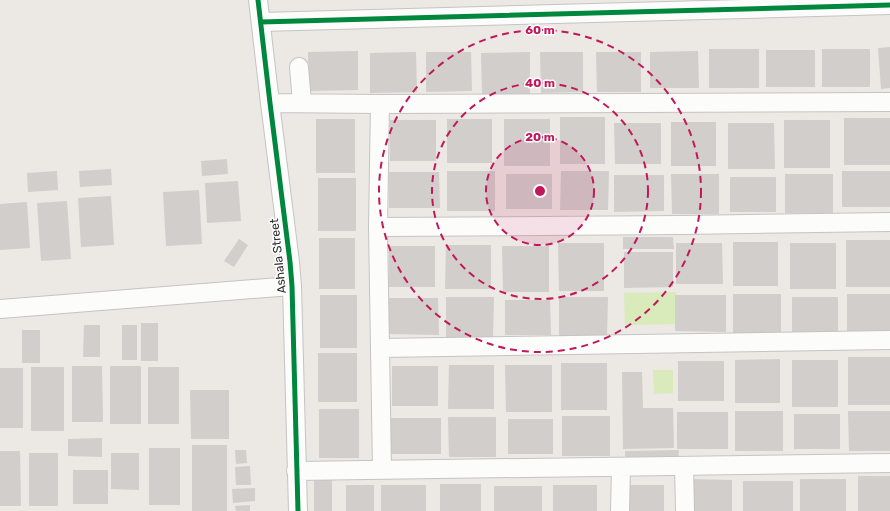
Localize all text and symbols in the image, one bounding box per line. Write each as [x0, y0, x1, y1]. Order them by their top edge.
text: 60 m [525, 23, 555, 37]
text: 40 m [525, 76, 555, 90]
text: 20 m [525, 130, 555, 144]
centre of rings [533, 184, 547, 198]
street label: Ashala Street [267, 218, 289, 294]

